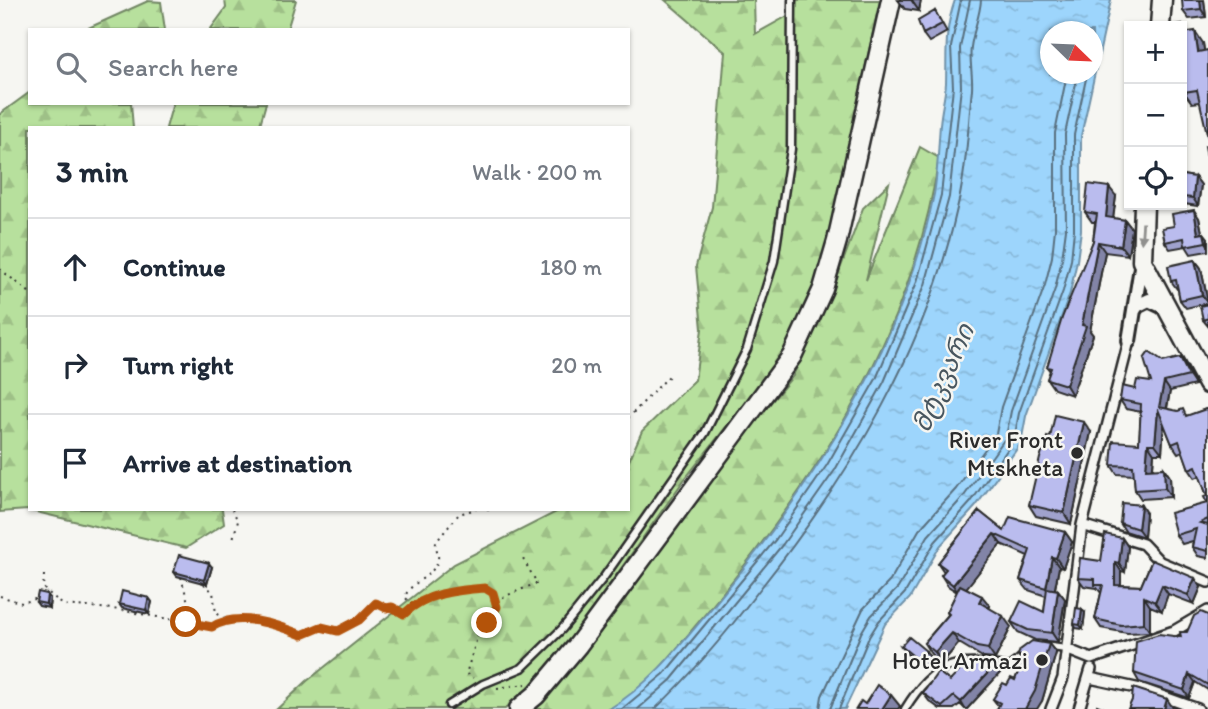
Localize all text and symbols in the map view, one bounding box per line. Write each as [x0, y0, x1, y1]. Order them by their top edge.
north arrow [1040, 21, 1103, 84]
map controls [1124, 21, 1187, 210]
button: + [1124, 21, 1187, 84]
search box [28, 28, 630, 105]
icon: search [52, 48, 90, 86]
text: Search here [108, 51, 238, 83]
button: − [1124, 84, 1187, 147]
button: locate [1124, 147, 1187, 210]
text: 3 min [56, 153, 128, 190]
text: Walk · 200 m [472, 158, 602, 186]
one-way arrow [1136, 222, 1147, 244]
icon: ahead [56, 248, 94, 286]
text: Continue [123, 251, 226, 283]
text: 180 m [540, 253, 602, 281]
water label: მტკვარი [905, 318, 981, 437]
icon: right [56, 346, 94, 384]
text: Turn right [123, 349, 234, 381]
text: 20 m [551, 351, 602, 379]
place label: River Front Mtskheta [949, 425, 1063, 482]
icon: arrive [56, 444, 94, 482]
marker: River Front Mtskheta [1069, 445, 1085, 461]
text: Arrive at destination [123, 447, 352, 479]
route start [170, 606, 201, 637]
route end [471, 607, 502, 638]
place label: Hotel Armazi [892, 646, 1028, 675]
marker: Hotel Armazi [1034, 652, 1050, 668]

